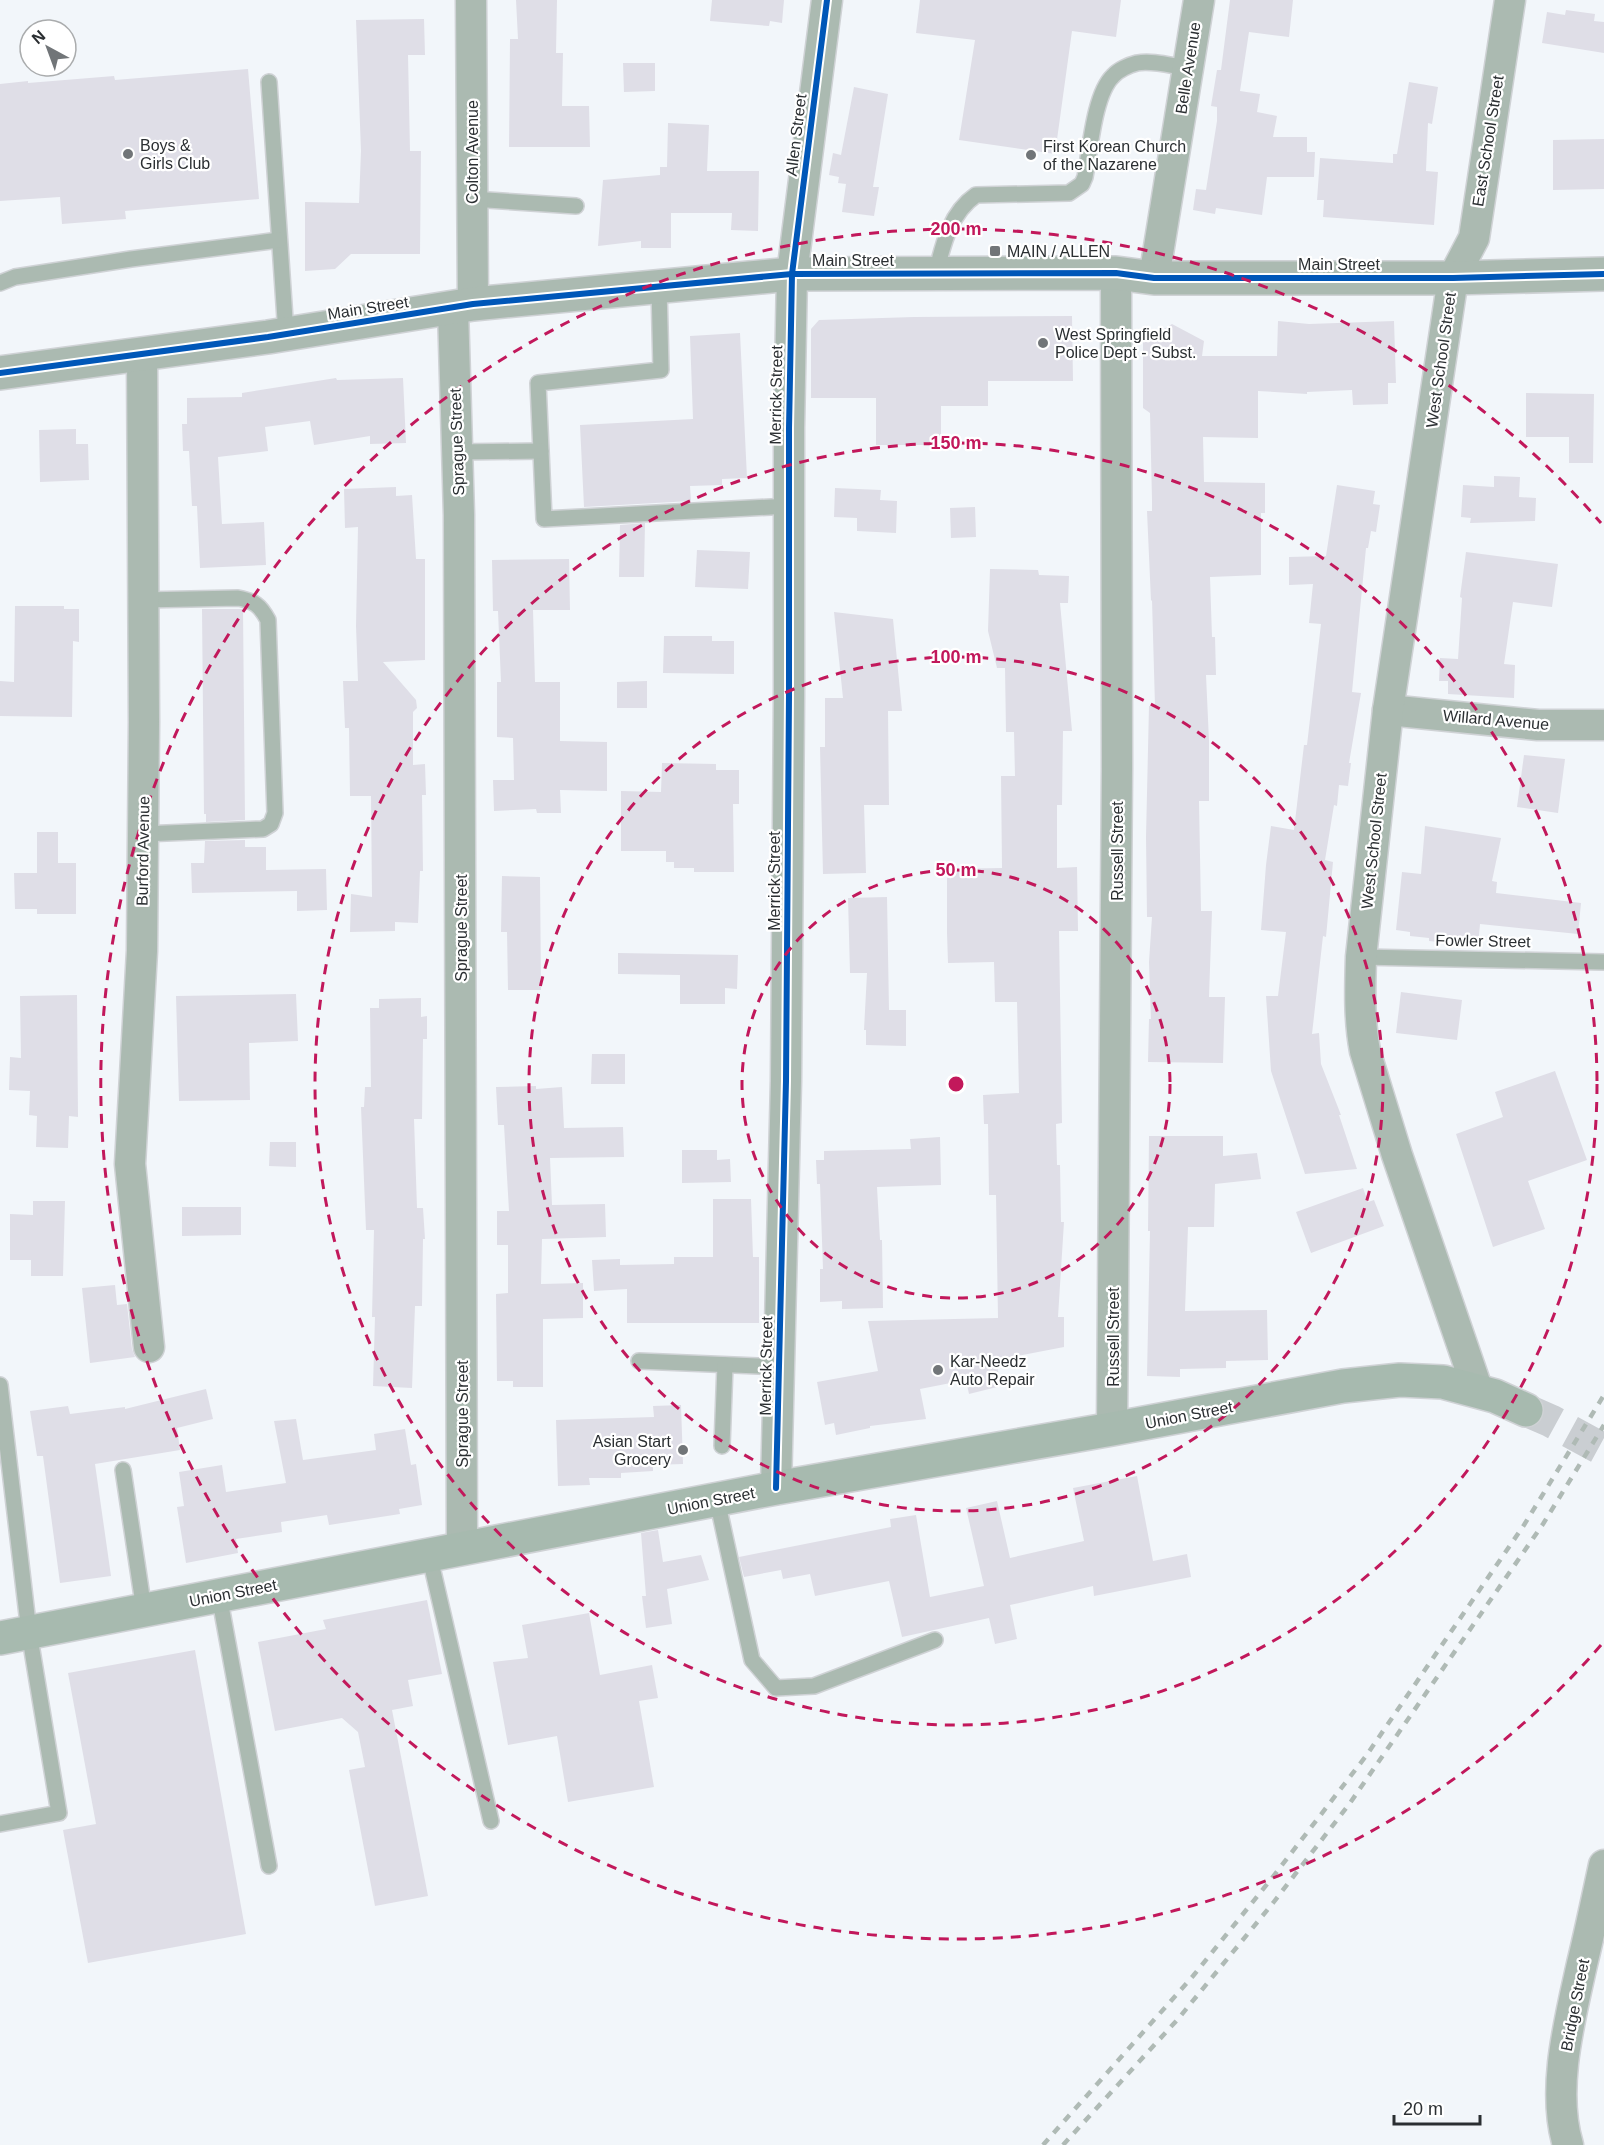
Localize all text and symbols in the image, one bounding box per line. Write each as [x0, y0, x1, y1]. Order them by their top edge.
north arrow [18, 18, 78, 78]
street label: Belle Avenue [1172, 21, 1204, 115]
text: N [29, 27, 48, 47]
street label: East School Street [1469, 74, 1507, 208]
street label: Allen Street [783, 92, 810, 177]
street label: Colton Avenue [464, 100, 481, 204]
place label: Boys & Girls Club [140, 137, 210, 172]
place label: First Korean Church of the Nazarene [1043, 138, 1186, 173]
marker: Boys & Girls Club [121, 147, 135, 161]
marker: First Korean Church of the Nazarene [1024, 148, 1038, 162]
text: 200 m [930, 219, 982, 239]
place label: MAIN / ALLEN [1007, 243, 1110, 260]
marker: MAIN / ALLEN [988, 244, 1002, 258]
street label: Main Street [812, 252, 894, 269]
street label: Main Street [1298, 256, 1380, 273]
street label: West School Street [1423, 291, 1459, 429]
street label: Main Street [326, 293, 410, 323]
place label: West Springfield Police Dept - Subst. [1055, 326, 1196, 361]
marker: West Springfield Police Dept - Subst. [1036, 336, 1050, 350]
street label: Merrick Street [767, 345, 785, 445]
street label: Sprague Street [447, 387, 467, 496]
text: 150 m [930, 433, 982, 453]
text: 100 m [930, 647, 982, 667]
street label: Willard Avenue [1442, 707, 1550, 733]
street label: West School Street [1358, 772, 1390, 910]
street label: Burford Avenue [134, 796, 152, 906]
street label: Russell Street [1109, 801, 1126, 901]
street label: Merrick Street [766, 831, 783, 931]
text: 50 m [935, 860, 977, 880]
street label: Sprague Street [453, 874, 470, 982]
street label: Fowler Street [1435, 932, 1531, 950]
centre of rings [946, 1074, 966, 1094]
street label: Russell Street [1105, 1287, 1122, 1387]
street label: Merrick Street [757, 1316, 775, 1416]
place label: Kar-Needz Auto Repair [950, 1353, 1035, 1388]
street label: Sprague Street [454, 1360, 471, 1468]
marker: Kar-Needz Auto Repair [931, 1363, 945, 1377]
street label: Union Street [1144, 1398, 1235, 1432]
place label: Asian Start Grocery [593, 1433, 672, 1468]
marker: Asian Start Grocery [676, 1443, 690, 1457]
street label: Union Street [666, 1484, 757, 1518]
street label: Union Street [188, 1576, 279, 1610]
street label: Bridge Street [1558, 1957, 1592, 2052]
scale bar [1394, 2088, 1480, 2126]
text: 20 m [1403, 2099, 1443, 2119]

